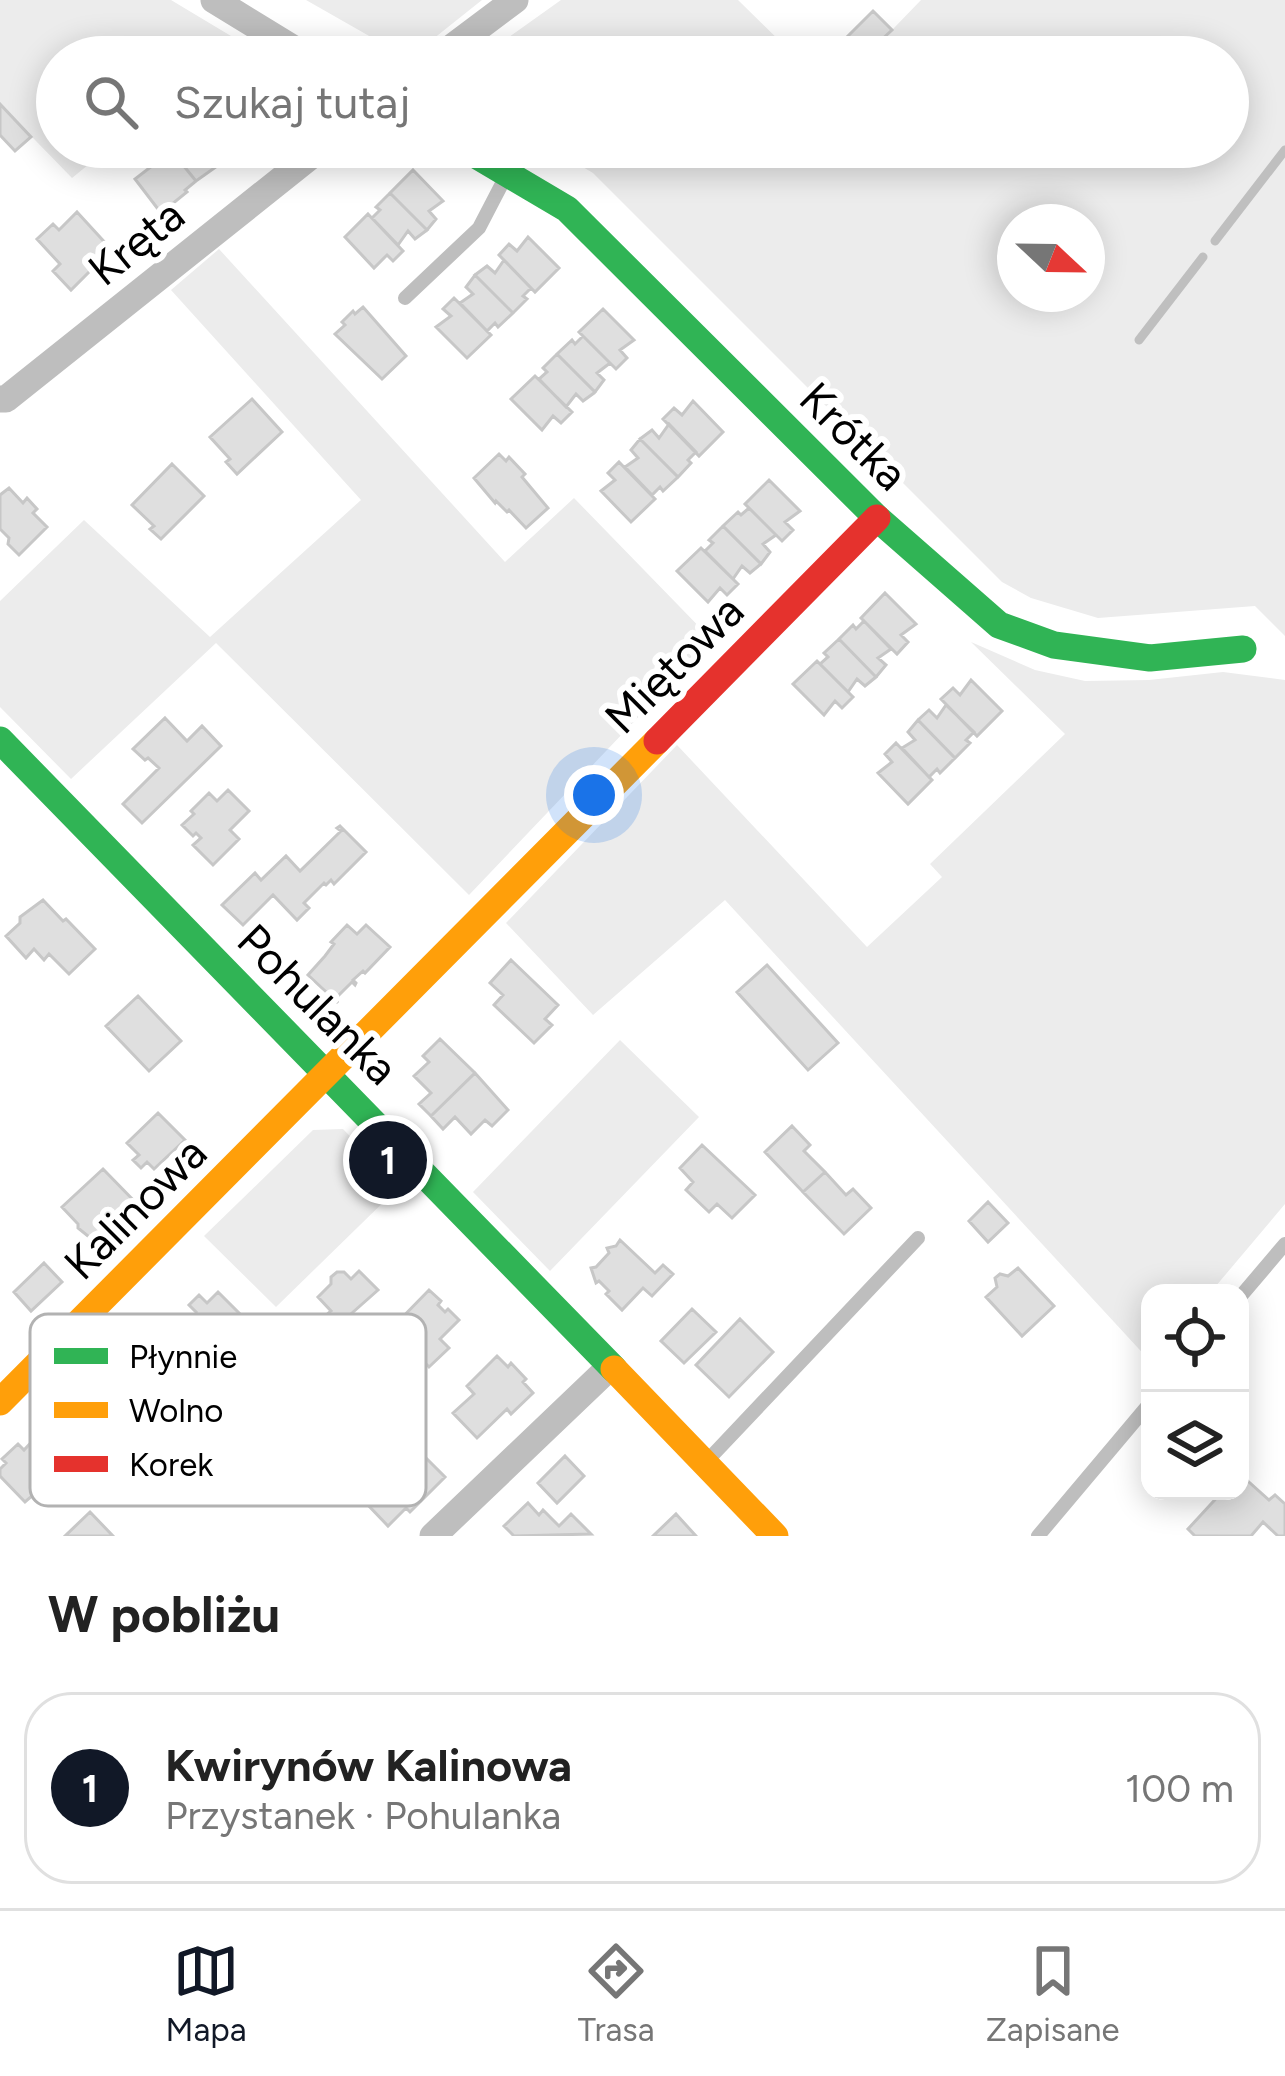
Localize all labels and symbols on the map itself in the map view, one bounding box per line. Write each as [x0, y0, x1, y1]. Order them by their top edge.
street label: Kręta [77, 187, 195, 297]
north arrow [997, 204, 1105, 312]
street label: Krótka [789, 371, 919, 501]
street label: Miętowa [594, 584, 754, 744]
your location [564, 765, 624, 825]
street label: Pohulanka [227, 913, 409, 1095]
pin: 1 [349, 1115, 427, 1205]
street label: Kalinowa [53, 1126, 217, 1290]
legend [30, 1314, 426, 1506]
text: Płynnie [129, 1337, 237, 1376]
text: Wolno [129, 1391, 223, 1430]
text: Korek [129, 1445, 213, 1484]

